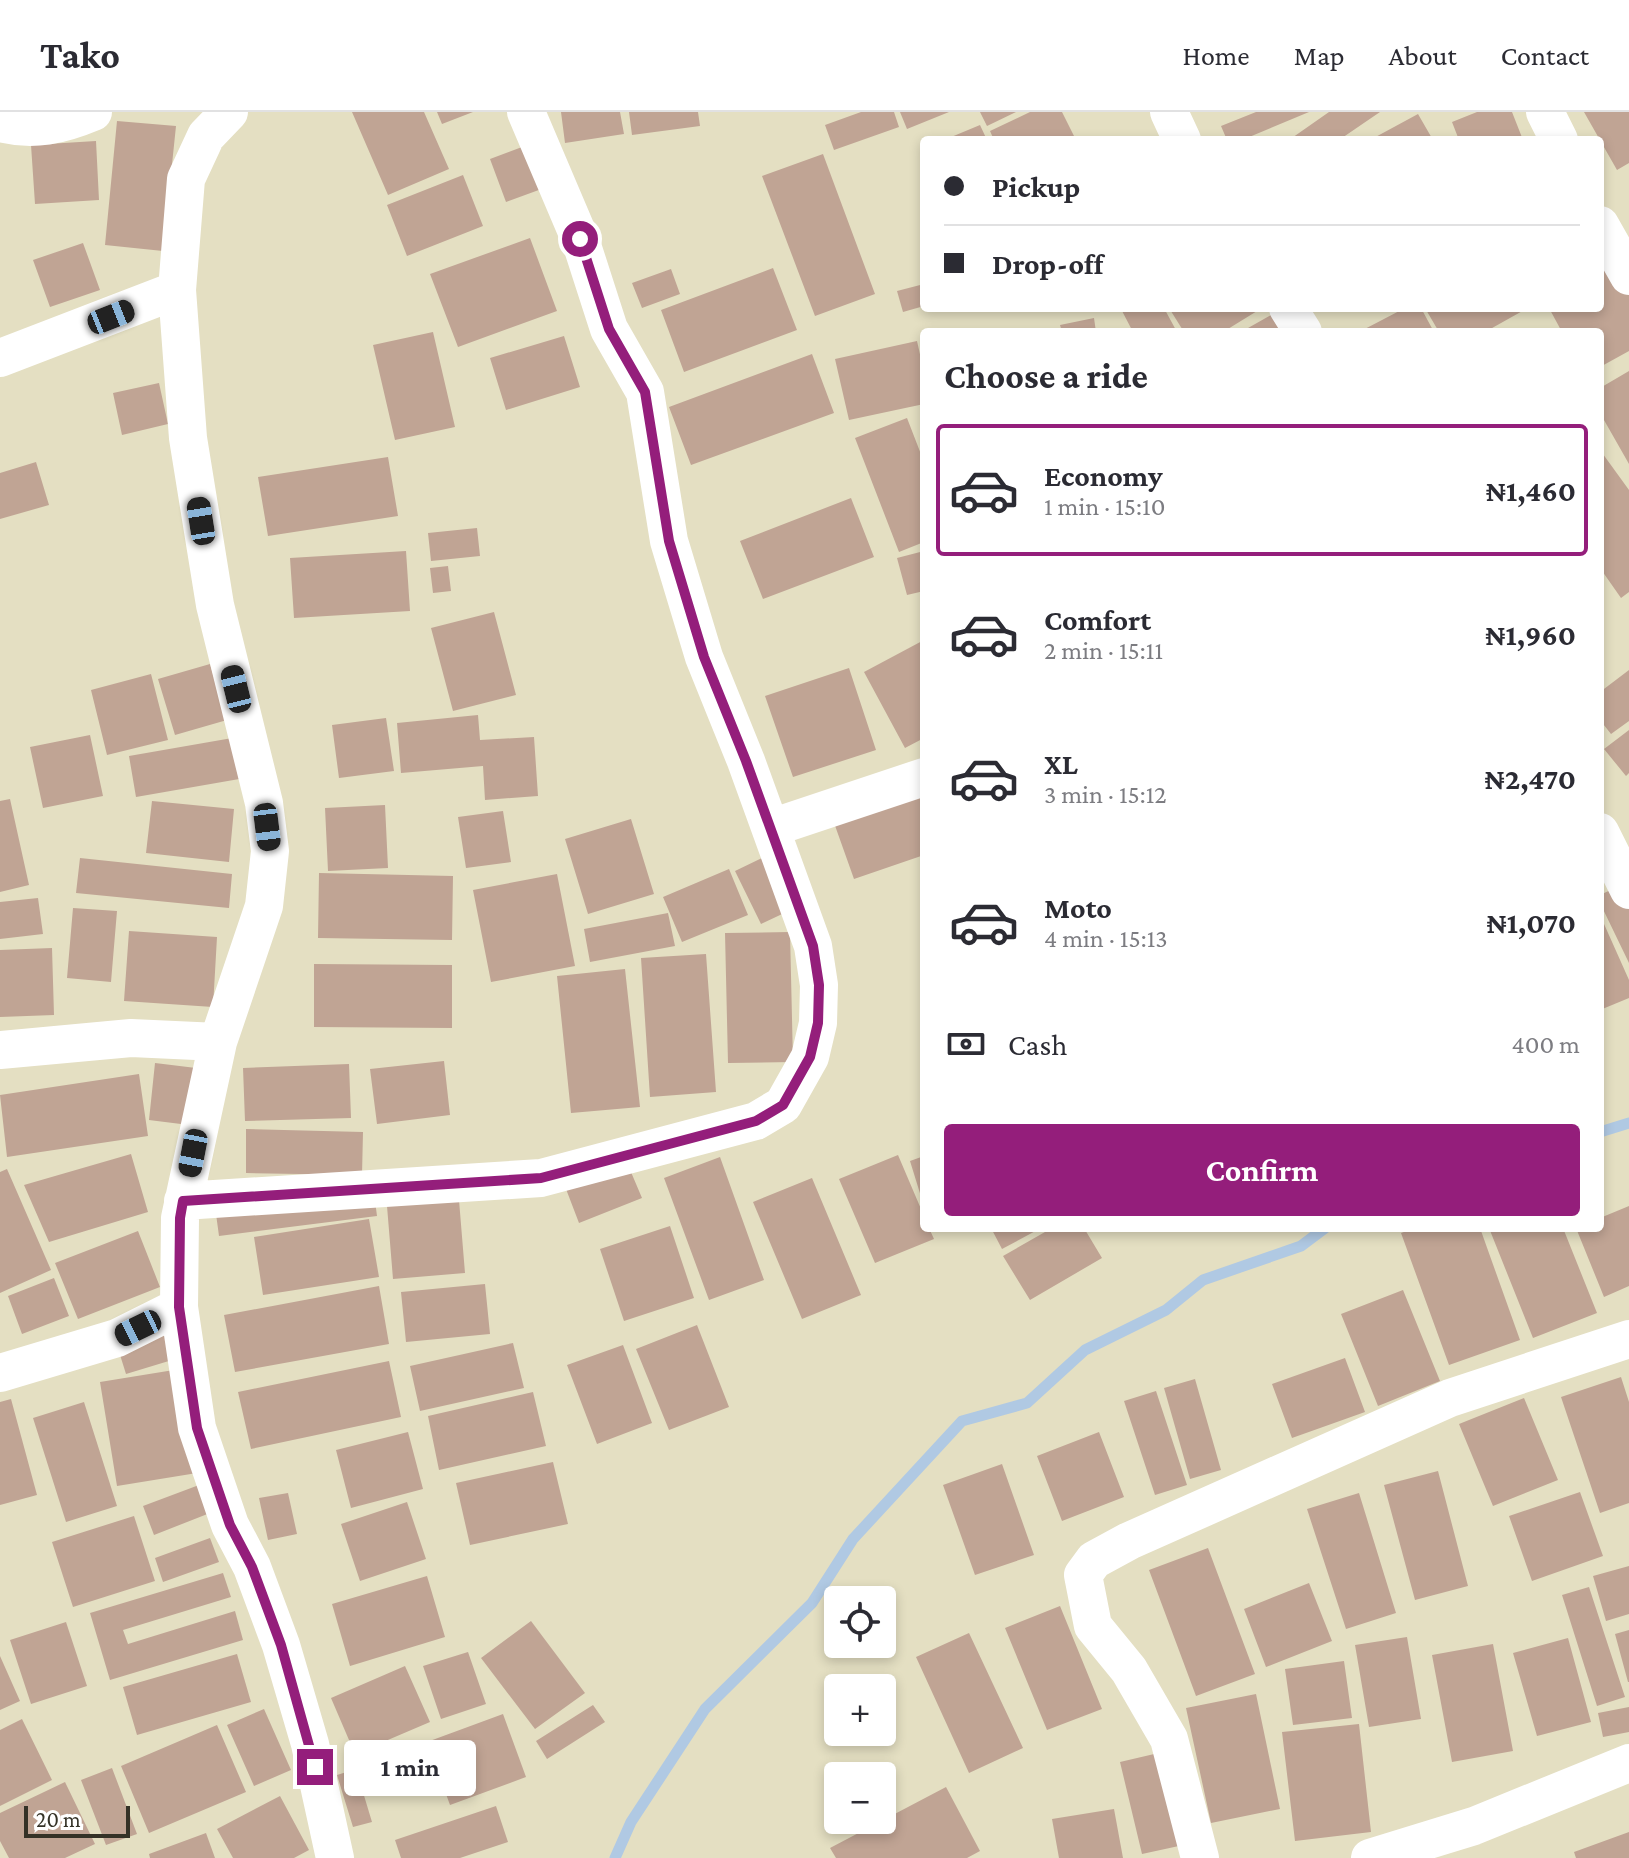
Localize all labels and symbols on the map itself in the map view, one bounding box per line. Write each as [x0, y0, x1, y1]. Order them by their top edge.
route start [562, 221, 598, 257]
car [84, 297, 138, 337]
car [185, 495, 217, 547]
car [219, 663, 253, 715]
car [252, 802, 282, 852]
car [177, 1127, 209, 1179]
car [111, 1307, 165, 1349]
callout: 1 min [343, 1739, 475, 1795]
route end [297, 1749, 333, 1785]
scale bar [24, 1802, 130, 1838]

